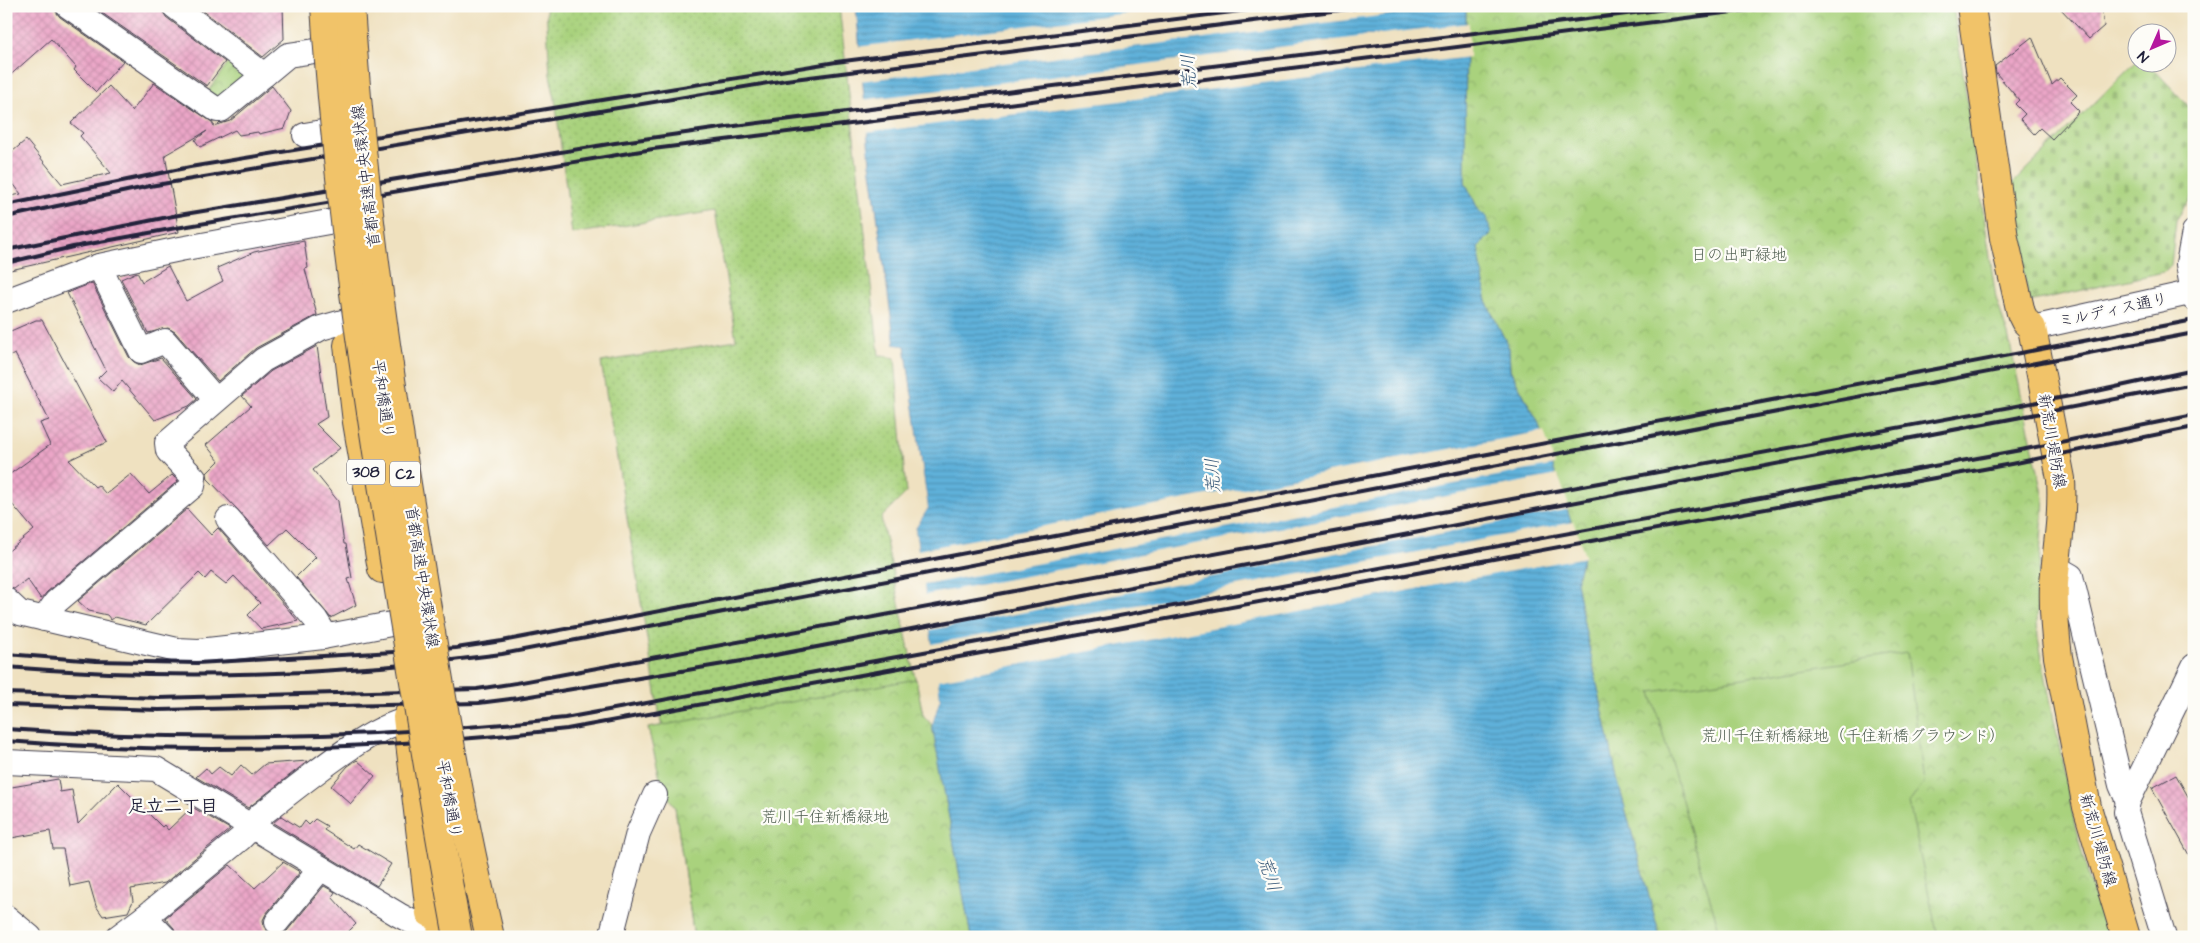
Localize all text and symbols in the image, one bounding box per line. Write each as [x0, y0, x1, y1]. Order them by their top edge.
north arrow [2128, 22, 2178, 72]
text: N [2133, 46, 2154, 67]
water label: 荒川 [1176, 53, 1202, 91]
street label: 首都高速中央環状線 [346, 103, 386, 249]
park label: 日の出町緑地 [1691, 244, 1787, 266]
street label: ミルディス通り [2056, 288, 2170, 332]
street label: 平和橋通り [367, 358, 399, 440]
street label: 新荒川堤防線 [2033, 392, 2071, 490]
water label: 荒川 [1200, 457, 1226, 495]
road number: 308 [347, 460, 385, 484]
road number: C2 [390, 462, 420, 486]
street label: 首都高速中央環状線 [400, 504, 444, 650]
park label: 荒川千住新橋緑地（千住新橋グラウンド） [1701, 725, 2005, 747]
street label: 平和橋通り [431, 758, 467, 840]
street label: 新荒川堤防線 [2074, 791, 2122, 889]
district label: 足立二丁目 [128, 794, 218, 819]
park label: 荒川千住新橋緑地 [761, 806, 889, 828]
water label: 荒川 [1251, 853, 1287, 895]

